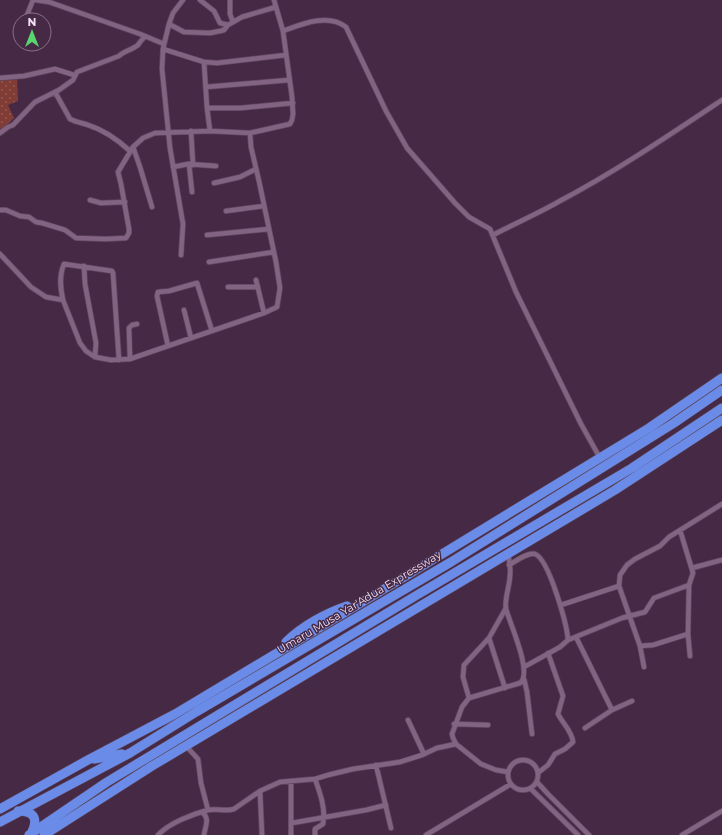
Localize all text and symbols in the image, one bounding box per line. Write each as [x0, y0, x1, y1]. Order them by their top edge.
north arrow [12, 12, 52, 52]
text: N [28, 15, 36, 29]
street label: Umaru Musa Yar'Adua Expressway [274, 547, 444, 657]

